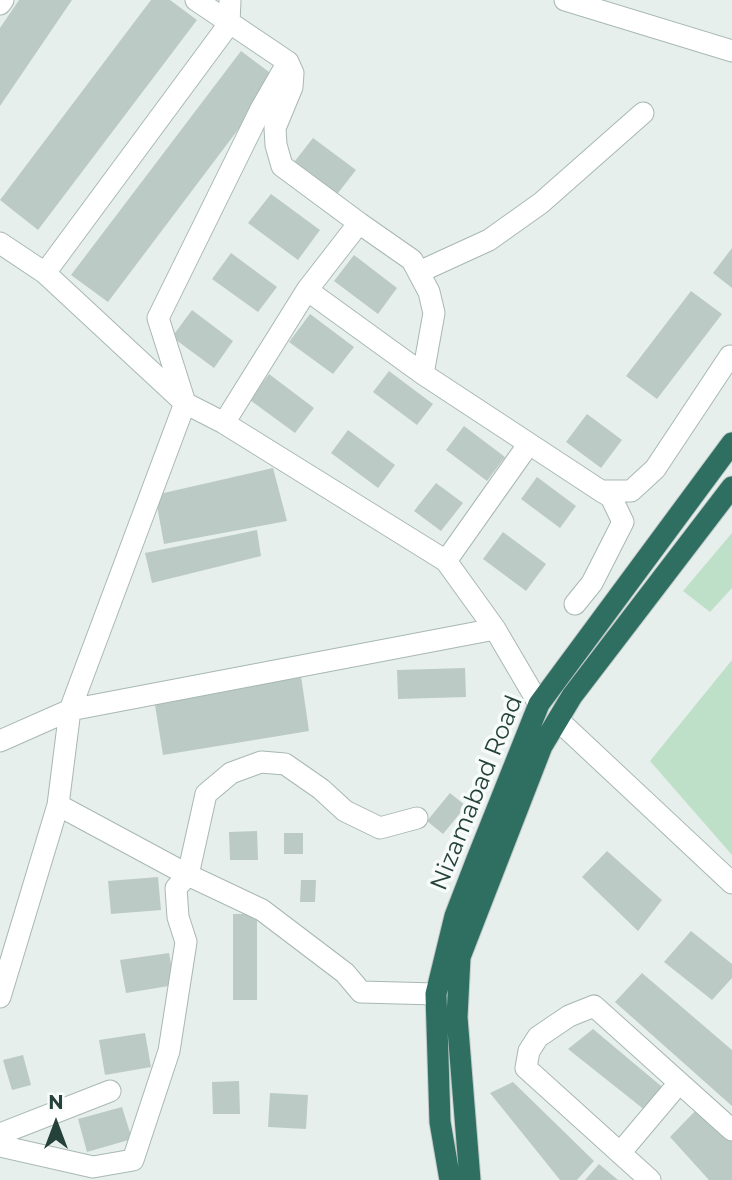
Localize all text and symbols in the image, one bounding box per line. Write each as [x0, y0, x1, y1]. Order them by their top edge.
street label: Nizamabad Road [425, 691, 529, 895]
north arrow [21, 1089, 91, 1159]
text: N [48, 1091, 64, 1114]

